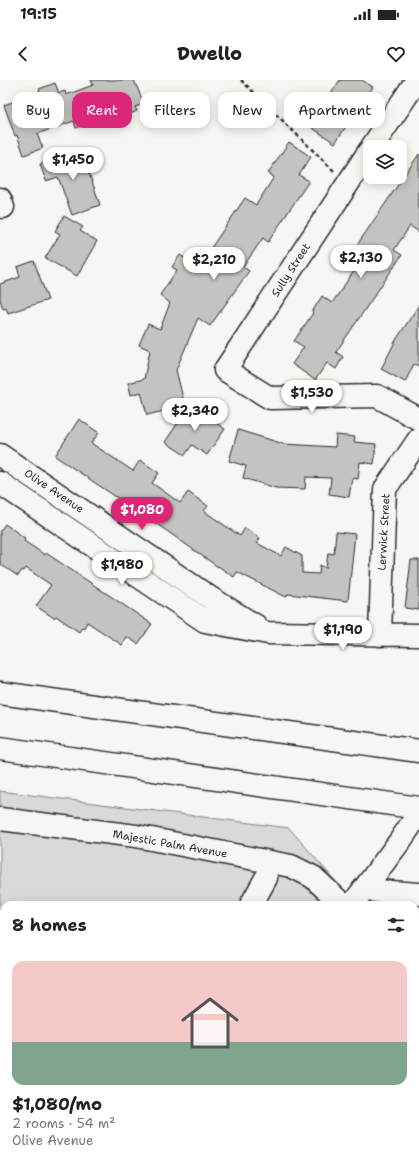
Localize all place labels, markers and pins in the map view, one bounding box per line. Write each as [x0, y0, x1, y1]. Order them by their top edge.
pin: $1,450 [40, 147, 106, 181]
pin: $2,130 [328, 245, 394, 279]
pin: $2,210 [181, 247, 247, 281]
pin: $1,530 [279, 380, 345, 414]
pin: $2,340 [162, 398, 228, 432]
pin: $1,080 [109, 497, 175, 531]
pin: $1,980 [89, 552, 155, 586]
pin: $1,190 [310, 617, 376, 651]

